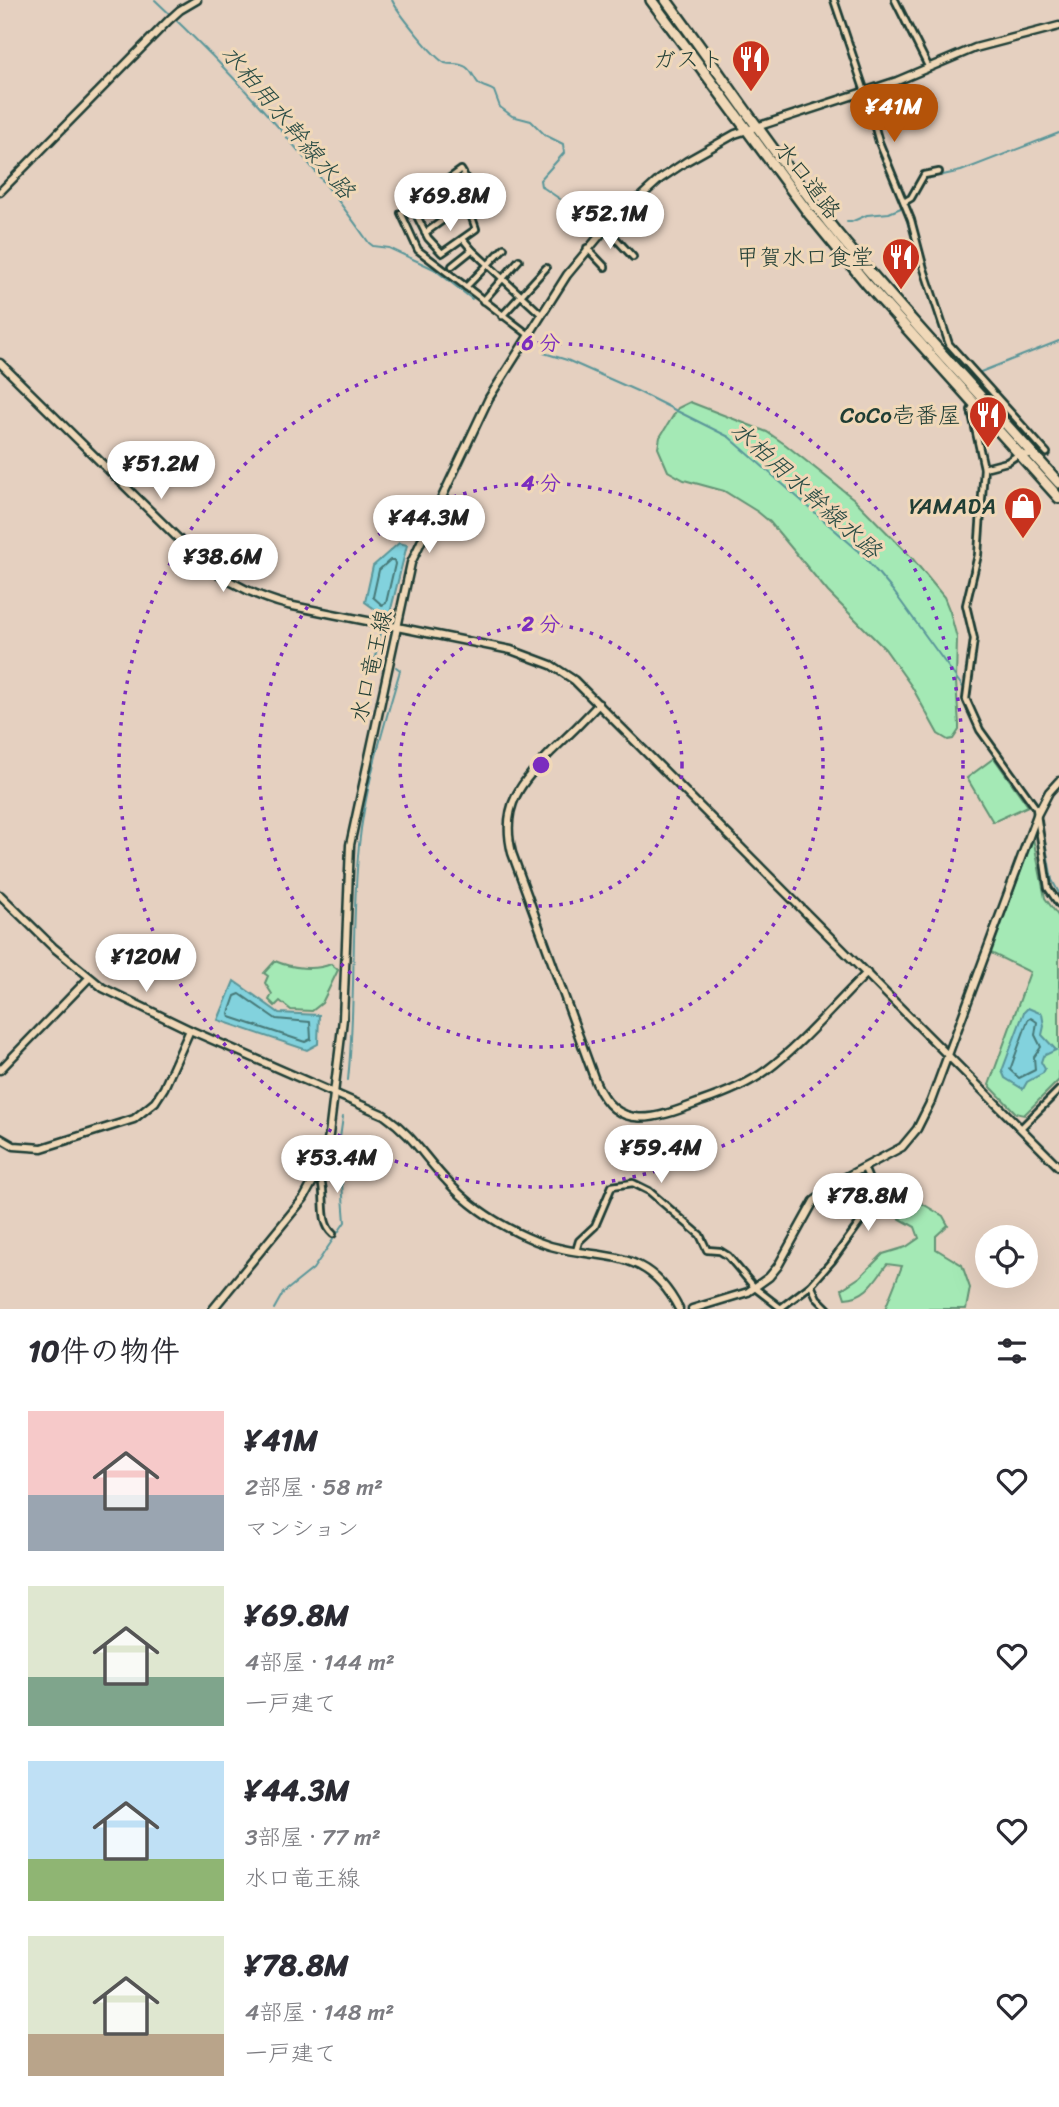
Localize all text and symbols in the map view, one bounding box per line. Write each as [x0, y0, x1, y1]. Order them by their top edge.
water label: 水柏用水幹線水路 [210, 35, 367, 211]
restaurant icon: ガスト [730, 38, 772, 93]
place label: ガスト [653, 39, 724, 80]
pin: ¥41M [853, 85, 935, 144]
text: ¥41M [866, 86, 922, 127]
street label: 水口道路 [763, 131, 852, 229]
pin: ¥69.8M [393, 174, 507, 233]
text: ¥69.8M [410, 175, 490, 216]
pin: ¥52.1M [553, 191, 667, 251]
text: ¥52.1M [572, 193, 648, 234]
restaurant icon: 甲賀水口食堂 [880, 236, 922, 291]
place label: 甲賀水口食堂 [736, 237, 874, 278]
text: 6 分 [521, 324, 560, 362]
restaurant icon: CoCo壱番屋 [967, 394, 1009, 449]
place label: CoCo壱番屋 [840, 395, 961, 436]
water label: 水柏用水幹線水路 [721, 410, 893, 571]
pin: ¥51.2M [104, 442, 218, 501]
text: ¥51.2M [123, 443, 199, 484]
text: 4 分 [520, 464, 561, 502]
shop icon: YAMADA [1002, 485, 1044, 540]
place label: YAMADA [909, 486, 996, 527]
pin: ¥44.3M [372, 496, 486, 555]
text: ¥44.3M [389, 497, 469, 538]
pin: ¥38.6M [166, 534, 280, 594]
text: ¥38.6M [184, 536, 262, 577]
street label: 水口竜王線 [339, 605, 404, 727]
text: 2 分 [521, 605, 560, 643]
centre of rings [529, 753, 553, 777]
pin: ¥120M [97, 934, 195, 994]
text: ¥120M [111, 936, 181, 977]
pin: ¥59.4M [604, 1126, 718, 1185]
text: ¥59.4M [620, 1127, 702, 1168]
pin: ¥53.4M [280, 1136, 394, 1195]
text: ¥53.4M [297, 1137, 377, 1178]
pin: ¥78.8M [811, 1174, 925, 1233]
text: ¥78.8M [828, 1175, 908, 1216]
map controls [975, 1225, 1038, 1288]
button: locate [975, 1225, 1038, 1288]
text: 10件の物件 [28, 1324, 180, 1378]
icon: filters [993, 1332, 1031, 1370]
text: ¥41M [245, 1413, 318, 1467]
icon: home [84, 1439, 168, 1523]
icon: heart [993, 1462, 1031, 1500]
text: 2部屋 · 58 m² [245, 1467, 383, 1508]
text: マンション [245, 1508, 359, 1549]
text: ¥69.8M [245, 1588, 349, 1642]
icon: home [84, 1614, 168, 1698]
icon: heart [993, 1637, 1031, 1675]
text: 4部屋 · 144 m² [245, 1642, 395, 1683]
text: 一戸建て [245, 1683, 337, 1724]
text: ¥44.3M [245, 1763, 349, 1817]
icon: home [84, 1789, 168, 1873]
icon: heart [993, 1812, 1031, 1850]
text: 3部屋 · 77 m² [245, 1817, 381, 1858]
text: 水口竜王線 [245, 1858, 360, 1899]
text: ¥78.8M [245, 1938, 349, 1992]
icon: home [84, 1964, 168, 2048]
icon: heart [993, 1987, 1031, 2025]
text: 4部屋 · 148 m² [245, 1992, 394, 2033]
text: 一戸建て [245, 2033, 337, 2074]

